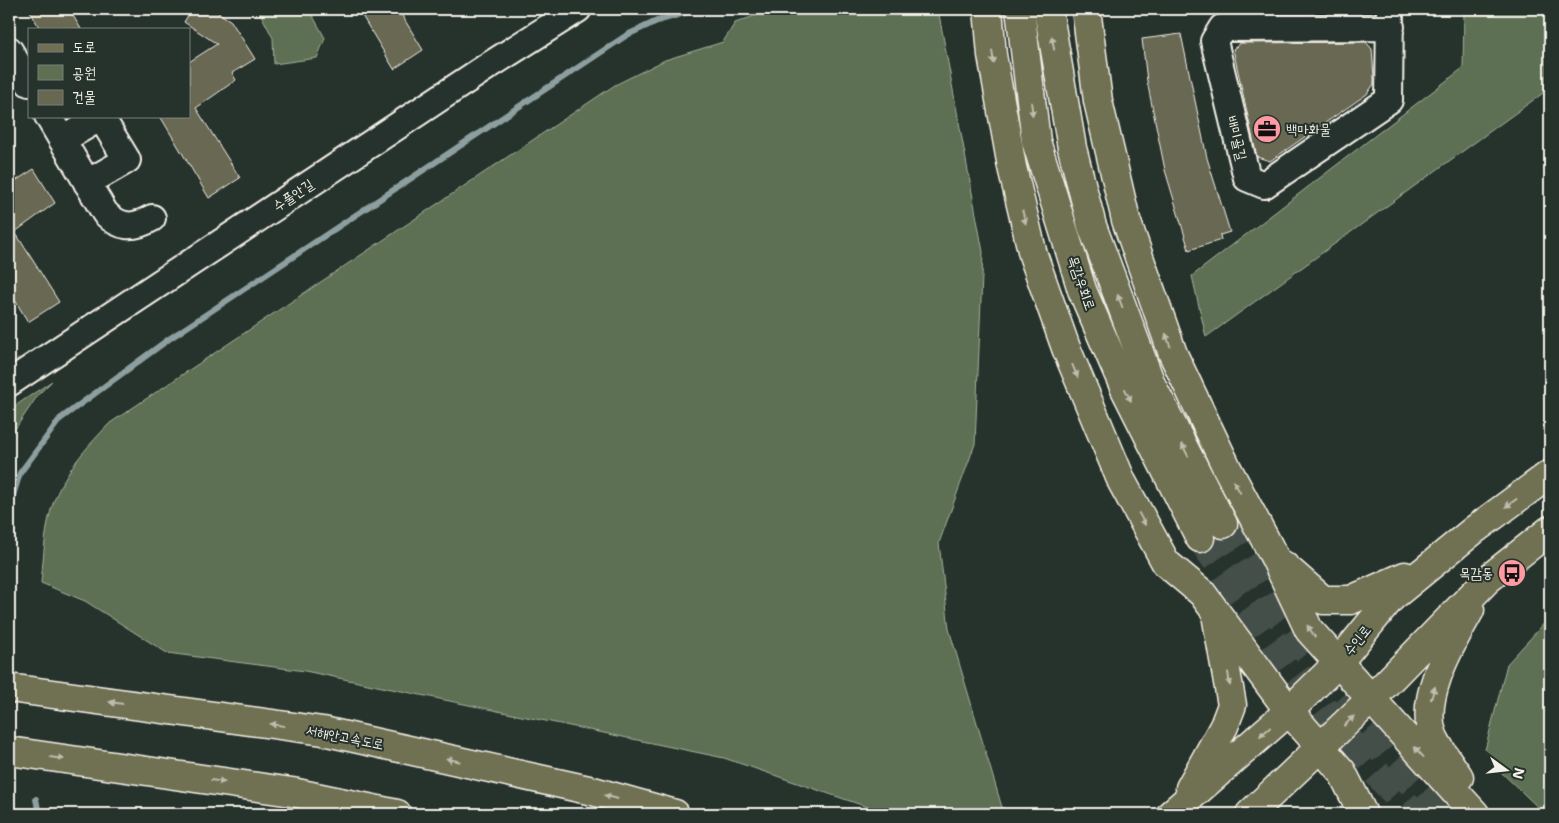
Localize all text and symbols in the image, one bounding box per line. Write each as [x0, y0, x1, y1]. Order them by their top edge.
legend [28, 28, 190, 118]
one-way arrow [1049, 34, 1057, 50]
text: 도로 [72, 37, 96, 57]
one-way arrow [989, 50, 997, 66]
text: 공원 [72, 63, 96, 83]
text: 건물 [72, 87, 96, 107]
one-way arrow [1029, 102, 1037, 118]
street label: 배미골길 [1223, 114, 1251, 163]
office icon: 백마화물 [1252, 114, 1282, 144]
place label: 백마화물 [1286, 120, 1331, 138]
street label: 수풀안길 [269, 175, 317, 215]
one-way arrow [1020, 209, 1028, 224]
street label: 목감우회로 [1064, 253, 1100, 313]
one-way arrow [1116, 293, 1124, 308]
one-way arrow [1164, 332, 1171, 347]
one-way arrow [1072, 364, 1080, 378]
one-way arrow [1124, 388, 1132, 402]
one-way arrow [1181, 443, 1189, 457]
one-way arrow [1233, 480, 1241, 494]
one-way arrow [1505, 497, 1518, 508]
one-way arrow [1138, 511, 1146, 526]
bus stop icon: 목감동 [1497, 558, 1527, 588]
place label: 목감동 [1459, 564, 1493, 582]
street label: 수인로 [1339, 621, 1375, 659]
one-way arrow [1306, 625, 1316, 638]
one-way arrow [1225, 671, 1233, 687]
one-way arrow [1429, 686, 1437, 701]
one-way arrow [107, 698, 123, 706]
one-way arrow [1343, 715, 1355, 727]
one-way arrow [268, 721, 284, 729]
street label: 서해안고속도로 [305, 721, 385, 753]
one-way arrow [1258, 726, 1271, 737]
north arrow [1482, 746, 1532, 796]
one-way arrow [1413, 747, 1425, 759]
one-way arrow [49, 754, 65, 762]
one-way arrow [445, 756, 461, 764]
text: N [1508, 766, 1529, 781]
one-way arrow [210, 777, 226, 785]
one-way arrow [604, 792, 619, 800]

